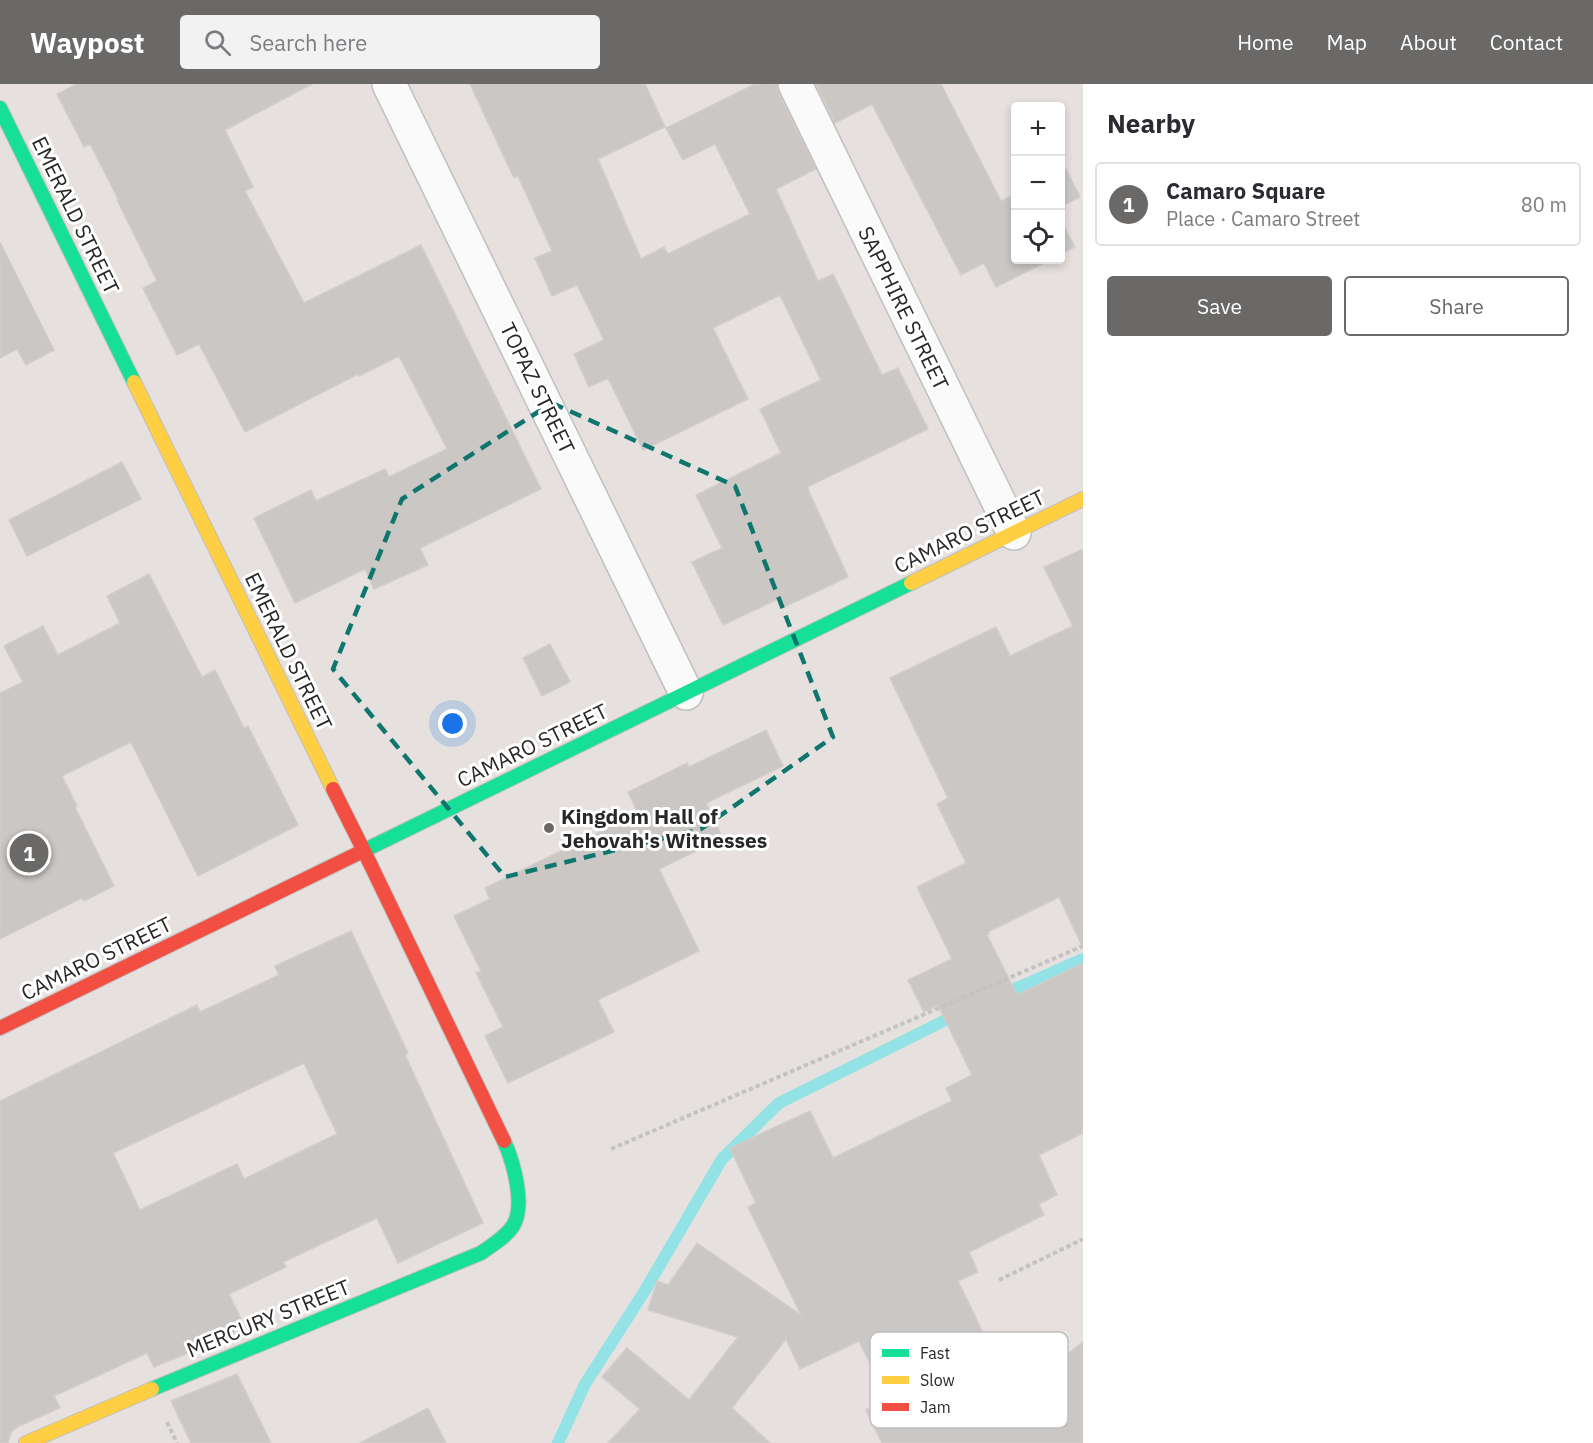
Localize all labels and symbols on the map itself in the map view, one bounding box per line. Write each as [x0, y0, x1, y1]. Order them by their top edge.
street label: EMERALD STREET [26, 132, 126, 298]
street label: SAPPHIRE STREET [852, 221, 956, 395]
street label: TOPAZ STREET [494, 318, 582, 458]
street label: CAMARO STREET [889, 482, 1049, 580]
street label: EMERALD STREET [239, 568, 339, 734]
street label: CAMARO STREET [452, 696, 612, 794]
your location [438, 709, 467, 738]
place label: Kingdom Hall of Jehovah's Witnesses [561, 802, 767, 854]
marker: Kingdom Hall of Jehovah's Witnesses [542, 821, 556, 835]
pin: 1 [9, 830, 48, 876]
street label: CAMARO STREET [16, 909, 176, 1007]
street label: MERCURY STREET [182, 1272, 354, 1364]
legend [870, 1332, 1068, 1428]
text: Fast [920, 1343, 950, 1363]
text: Slow [920, 1370, 955, 1390]
text: Jam [920, 1397, 951, 1417]

